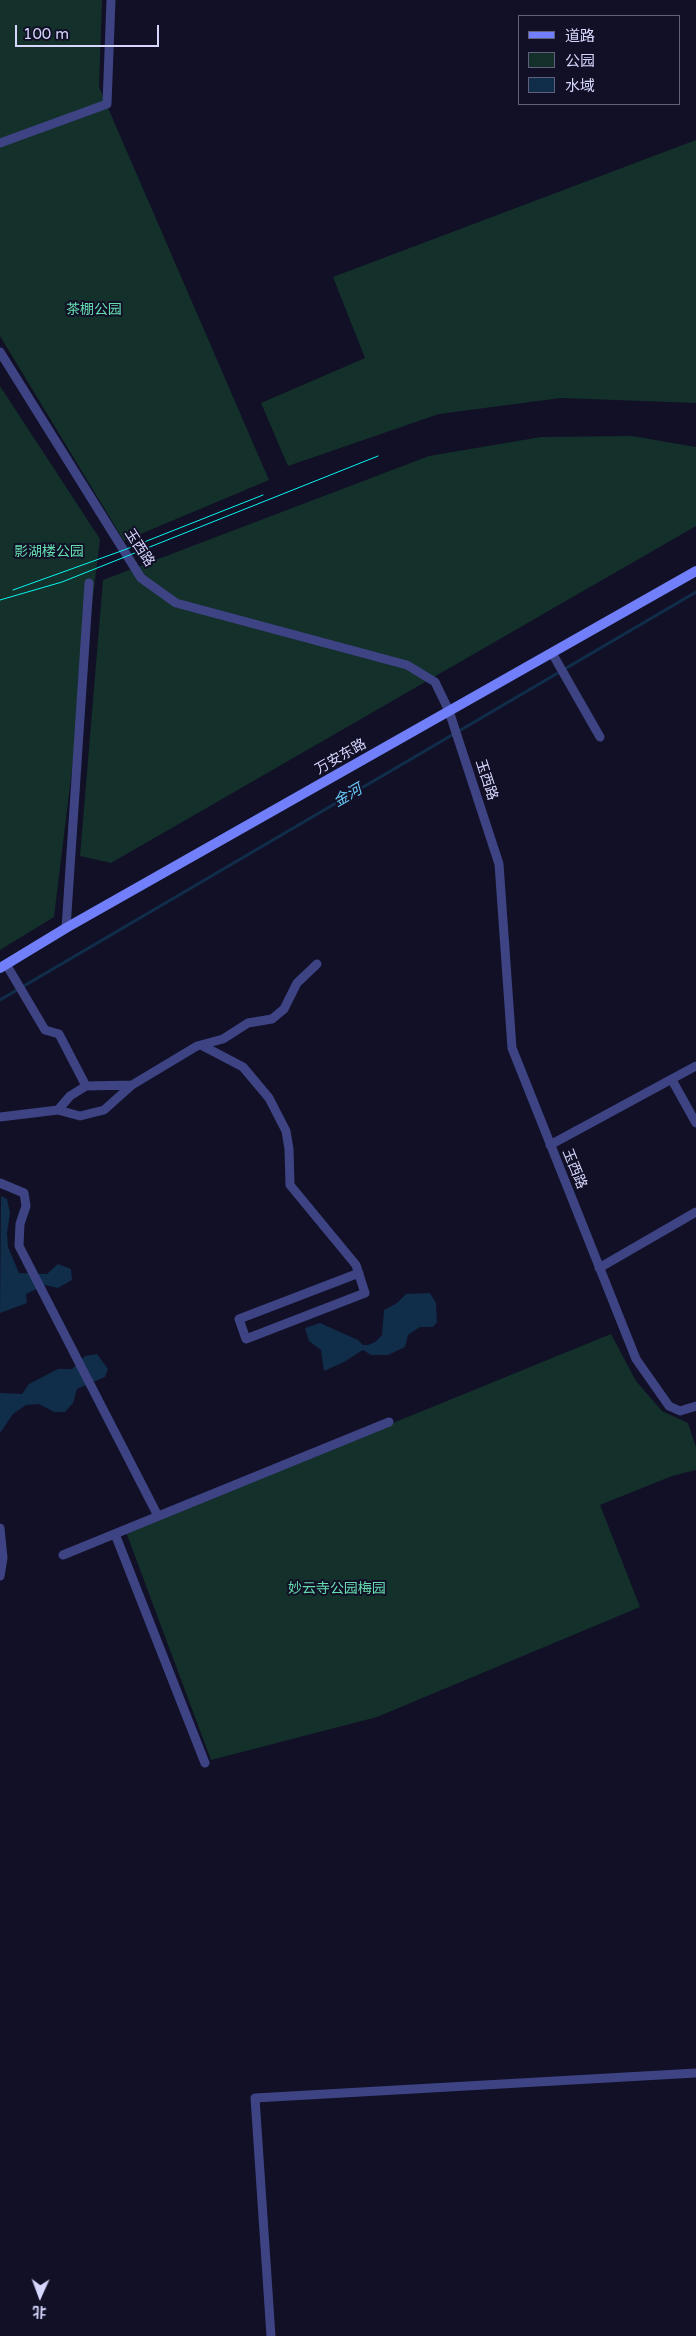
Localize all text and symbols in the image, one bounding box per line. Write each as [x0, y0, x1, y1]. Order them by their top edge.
scale bar [18, 15, 161, 47]
legend [518, 15, 681, 105]
text: 100 m [23, 25, 69, 43]
text: 道路 [565, 27, 595, 45]
text: 公园 [565, 52, 595, 70]
text: 水域 [565, 77, 595, 95]
park label: 茶棚公园 [66, 302, 122, 318]
street label: 玉西路 [121, 526, 157, 570]
park label: 影湖楼公园 [14, 544, 84, 560]
street label: 万安东路 [313, 736, 369, 778]
street label: 玉西路 [472, 757, 500, 803]
water label: 金河 [331, 781, 365, 811]
street label: 玉西路 [558, 1146, 590, 1192]
park label: 妙云寺公园梅园 [288, 1581, 386, 1597]
north arrow [15, 2271, 65, 2321]
text: 北 [32, 2303, 47, 2320]

